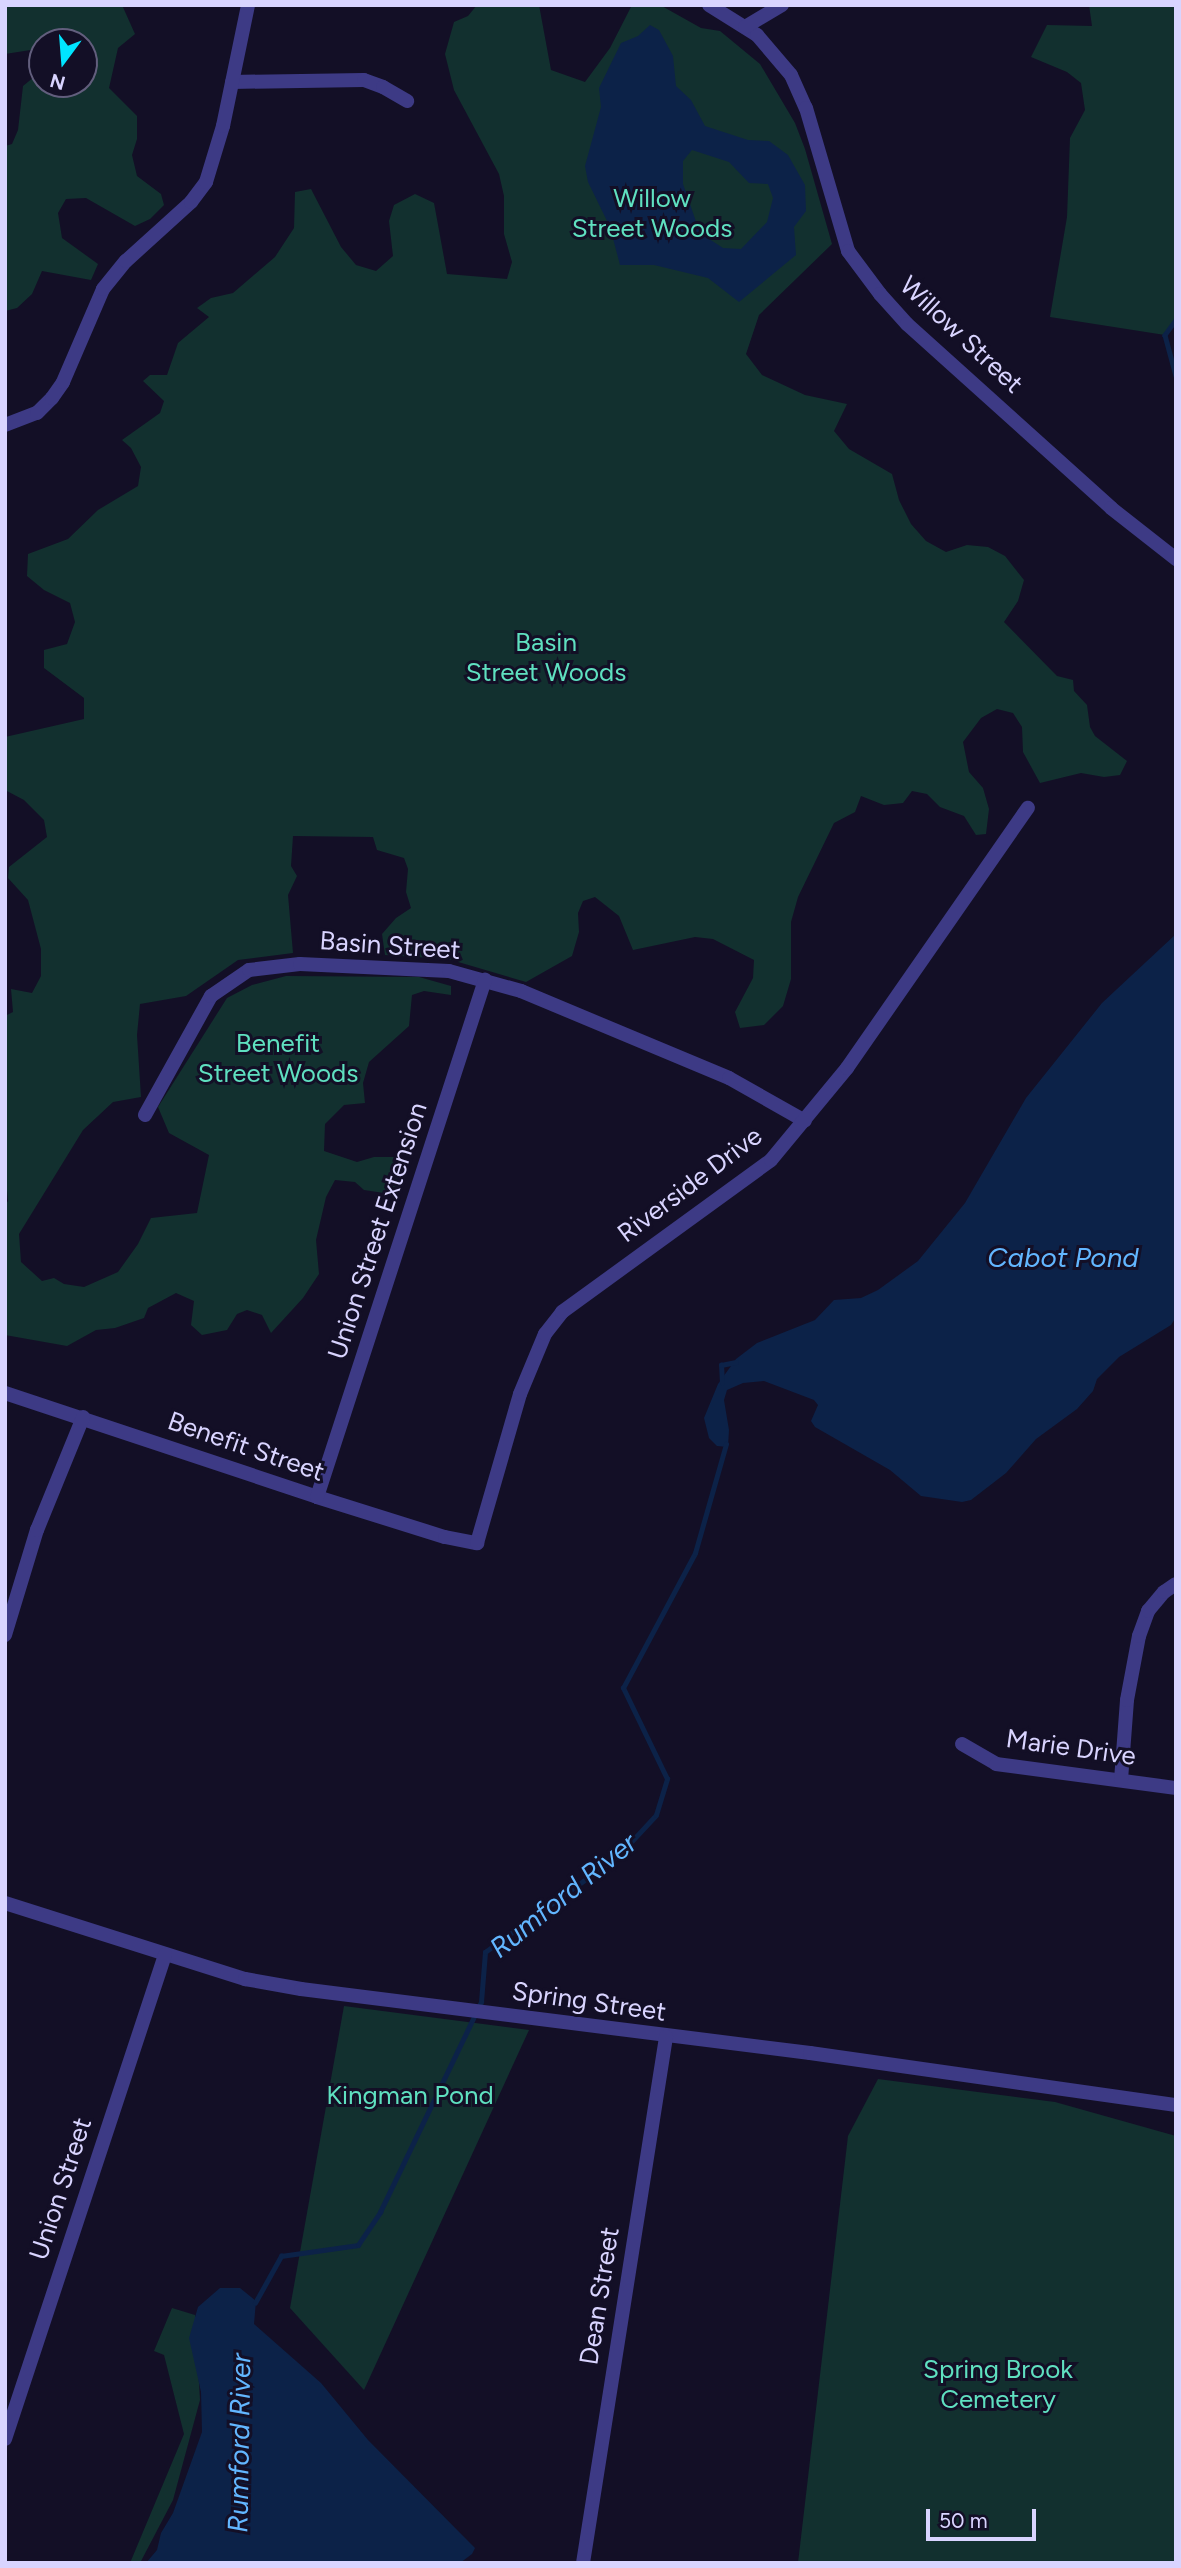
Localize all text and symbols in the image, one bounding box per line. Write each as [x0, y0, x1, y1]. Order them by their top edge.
north arrow [28, 28, 98, 98]
text: N [47, 69, 68, 95]
park label: Willow Street Woods [572, 183, 732, 244]
street label: Willow Street [893, 270, 1029, 400]
park label: Basin Street Woods [466, 627, 626, 688]
street label: Basin Street [319, 926, 461, 966]
park label: Benefit Street Woods [198, 1028, 358, 1090]
street label: Union Street Extension [322, 1099, 434, 1363]
street label: Riverside Drive [612, 1121, 768, 1249]
water label: Cabot Pond [987, 1240, 1139, 1274]
street label: Benefit Street [164, 1406, 328, 1488]
street label: Marie Drive [1004, 1723, 1138, 1773]
water label: Rumford River [483, 1825, 643, 1965]
street label: Spring Street [510, 1976, 668, 2028]
park label: Kingman Pond [326, 2080, 494, 2112]
street label: Union Street [23, 2114, 99, 2264]
street label: Dean Street [574, 2225, 626, 2367]
water label: Rumford River [221, 2353, 257, 2533]
park label: Spring Brook Cemetery [923, 2354, 1073, 2416]
scale bar [929, 2494, 1039, 2538]
text: 50 m [939, 2508, 988, 2533]

